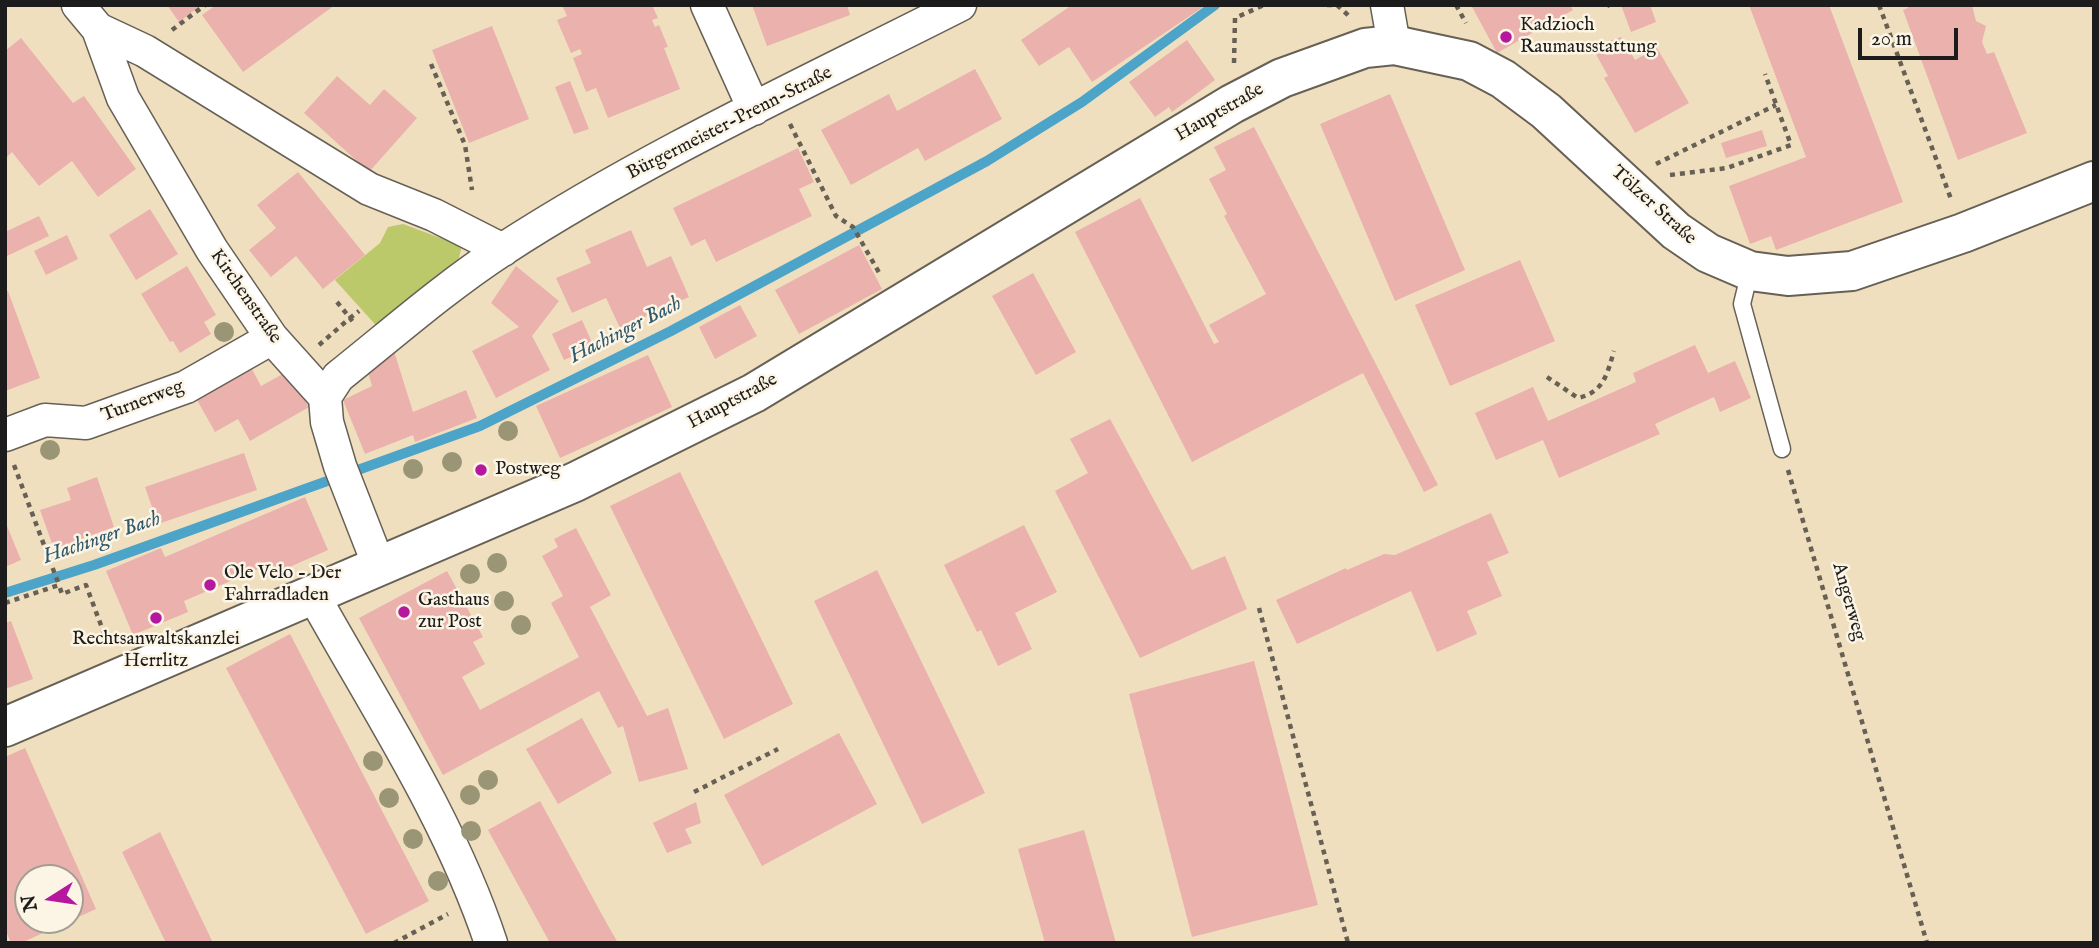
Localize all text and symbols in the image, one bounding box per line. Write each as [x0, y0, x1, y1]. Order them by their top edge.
scale bar [1861, 14, 1961, 58]
place label: Kadzioch Raumausstattung [1520, 15, 1657, 59]
text: 20 m [1871, 26, 1912, 53]
marker: Kadzioch Raumausstattung [1498, 29, 1514, 45]
street label: Bürgermeister-Prenn-Straße [624, 62, 836, 186]
street label: Hauptstraße [1172, 79, 1268, 147]
street label: Tölzer Straße [1605, 162, 1701, 250]
street label: Kirchenstraße [204, 246, 286, 348]
water label: Hachinger Bach [566, 292, 686, 370]
street label: Hauptstraße [684, 369, 782, 435]
street label: Turnerweg [99, 376, 187, 428]
place label: Postweg [495, 459, 560, 481]
marker: Postweg [473, 462, 489, 478]
water label: Hachinger Bach [40, 507, 164, 571]
street label: Angerweg [1826, 560, 1870, 644]
place label: Ole Velo - Der Fahrradladen [224, 563, 341, 607]
marker: Ole Velo - Der Fahrradladen [202, 577, 218, 593]
place label: Gasthaus zur Post [418, 590, 489, 634]
marker: Gasthaus zur Post [396, 604, 412, 620]
marker: Rechtsanwaltskanzlei Herrlitz [148, 610, 164, 626]
place label: Rechtsanwaltskanzlei Herrlitz [72, 629, 240, 673]
north arrow [14, 864, 84, 934]
text: N [17, 892, 44, 913]

